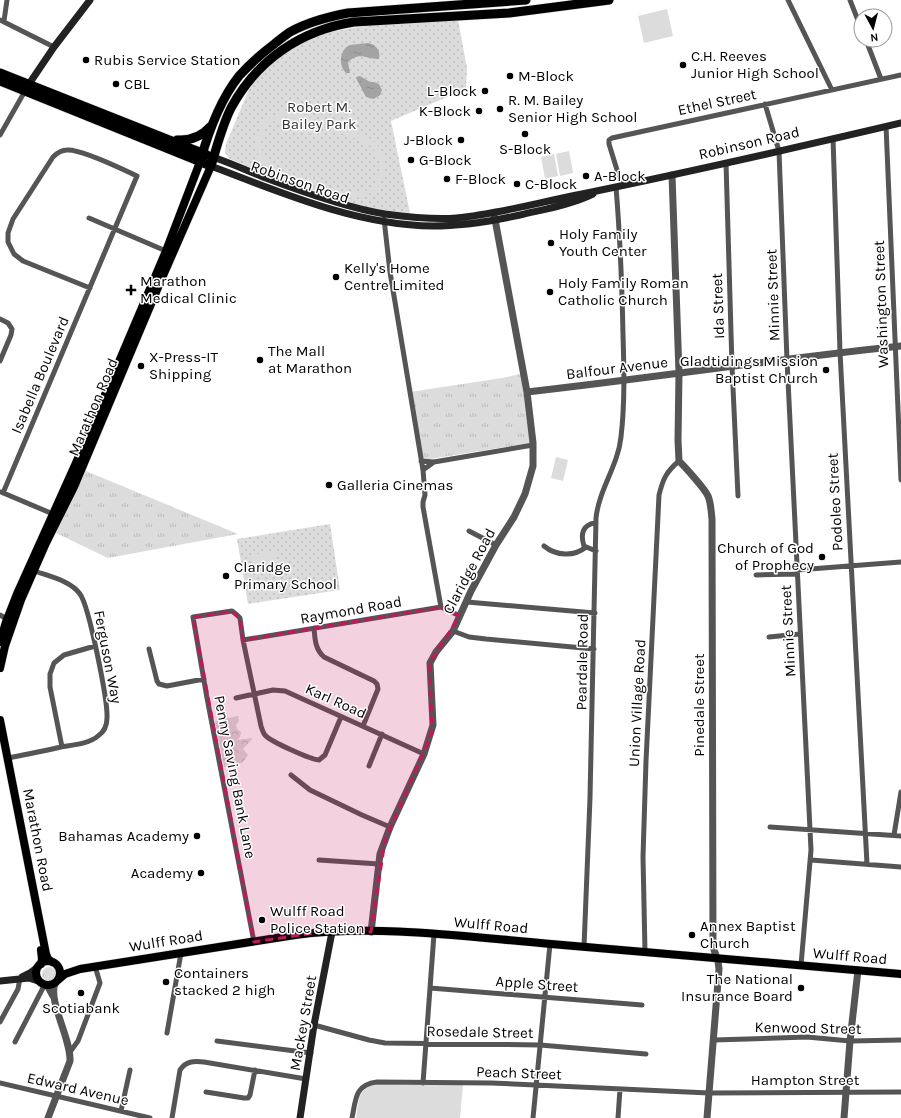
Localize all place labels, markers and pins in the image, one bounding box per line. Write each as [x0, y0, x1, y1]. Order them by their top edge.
place label: C.H. Reeves Junior High School [691, 47, 819, 82]
place label: Rubis Service Station [94, 51, 241, 69]
marker: Rubis Service Station [81, 55, 91, 65]
marker: C.H. Reeves Junior High School [678, 60, 688, 70]
place label: M-Block [518, 67, 574, 85]
marker: M-Block [505, 71, 515, 81]
place label: CBL [124, 75, 150, 93]
marker: CBL [111, 79, 121, 89]
place label: L-Block [427, 82, 477, 100]
marker: L-Block [480, 86, 490, 96]
place label: R. M. Bailey Senior High School [508, 91, 638, 126]
place label: K-Block [419, 102, 471, 120]
marker: R. M. Bailey Senior High School [495, 104, 505, 114]
marker: K-Block [474, 106, 484, 116]
marker: S-Block [520, 129, 530, 139]
place label: J-Block [404, 131, 453, 149]
marker: J-Block [456, 135, 466, 145]
place label: S-Block [499, 140, 551, 158]
place label: G-Block [419, 151, 472, 169]
marker: G-Block [406, 155, 416, 165]
place label: A-Block [594, 167, 646, 185]
place label: F-Block [455, 170, 506, 188]
marker: A-Block [581, 171, 591, 181]
marker: F-Block [442, 174, 452, 184]
place label: C-Block [525, 175, 577, 193]
marker: C-Block [512, 179, 522, 189]
place label: Holy Family Youth Center [559, 225, 647, 260]
marker: Holy Family Youth Center [546, 238, 556, 248]
place label: Kelly's Home Centre Limited [344, 259, 445, 294]
place label: Marathon Medical Clinic [140, 272, 237, 307]
marker: Kelly's Home Centre Limited [331, 272, 341, 282]
place label: Holy Family Roman Catholic Church [558, 274, 689, 309]
marker: Marathon Medical Clinic [125, 284, 137, 296]
marker: Holy Family Roman Catholic Church [545, 287, 555, 297]
place label: The Mall at Marathon [268, 342, 352, 377]
place label: X-Press-IT Shipping [149, 348, 218, 383]
place label: Gladtidings Mission Baptist Church [680, 352, 818, 387]
marker: The Mall at Marathon [255, 355, 265, 365]
marker: X-Press-IT Shipping [136, 361, 146, 371]
marker: Gladtidings Mission Baptist Church [821, 365, 831, 375]
place label: Galleria Cinemas [337, 476, 453, 494]
marker: Galleria Cinemas [324, 480, 334, 490]
place label: Church of God of Prophecy [717, 539, 814, 574]
marker: Church of God of Prophecy [817, 552, 827, 562]
place label: Claridge Primary School [234, 558, 337, 593]
marker: Claridge Primary School [221, 571, 231, 581]
place label: Bahamas Academy [58, 827, 189, 845]
marker: Bahamas Academy [192, 831, 202, 841]
place label: Academy [131, 864, 193, 882]
marker: Academy [196, 868, 206, 878]
place label: Wulff Road Police Station [270, 902, 365, 937]
marker: Wulff Road Police Station [257, 915, 267, 925]
place label: Annex Baptist Church [700, 917, 796, 952]
marker: Annex Baptist Church [687, 930, 697, 940]
place label: Containers stacked 2 high [174, 964, 275, 999]
place label: The National Insurance Board [681, 970, 793, 1005]
marker: Containers stacked 2 high [161, 977, 171, 987]
marker: The National Insurance Board [796, 983, 806, 993]
marker: Scotiabank [76, 988, 86, 998]
place label: Scotiabank [42, 999, 120, 1017]

